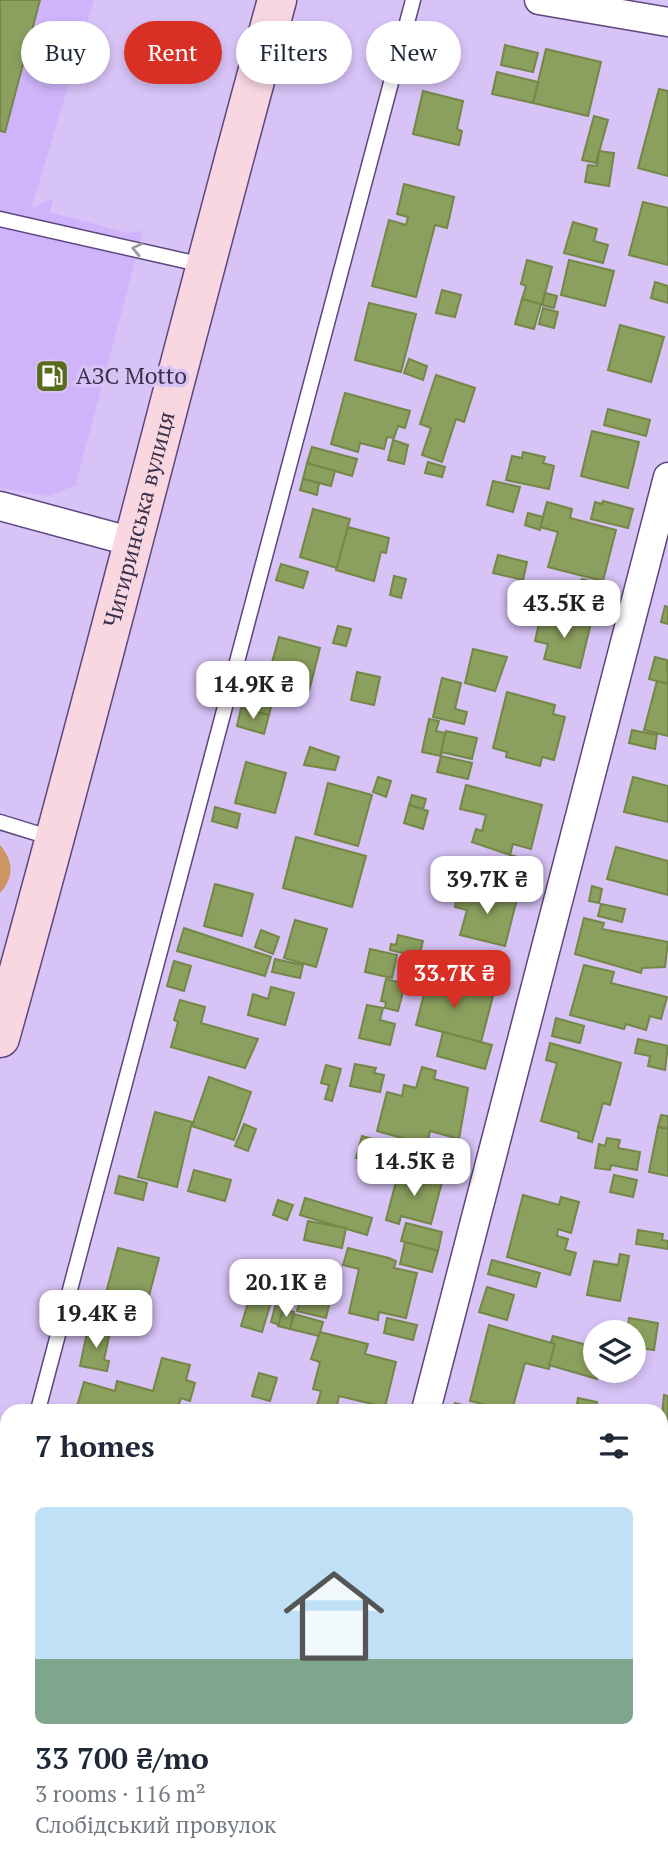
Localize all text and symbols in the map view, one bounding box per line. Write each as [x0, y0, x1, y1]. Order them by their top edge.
chip: Buy [21, 21, 110, 84]
chip: Rent [124, 21, 222, 84]
chip: Filters [236, 21, 352, 84]
chip: New [366, 21, 461, 84]
one-way arrow [131, 242, 143, 257]
fuel station icon: АЗС Motto [33, 357, 71, 395]
place label: АЗС Motto [76, 360, 187, 391]
street label: Чигиринська вулиця [96, 408, 182, 631]
pin: 43.5K ₴ [499, 580, 629, 640]
text: 43.5K ₴ [523, 587, 605, 618]
pin: 14.9K ₴ [188, 662, 318, 721]
text: 14.9K ₴ [212, 668, 294, 699]
pin: 39.7K ₴ [422, 856, 552, 916]
text: 39.7K ₴ [446, 863, 528, 894]
pin: 33.7K ₴ [389, 950, 519, 1010]
text: 33.7K ₴ [413, 957, 495, 988]
pin: 14.5K ₴ [349, 1138, 479, 1198]
text: 14.5K ₴ [373, 1145, 455, 1176]
pin: 20.1K ₴ [221, 1260, 351, 1319]
text: 20.1K ₴ [245, 1266, 327, 1297]
pin: 19.4K ₴ [31, 1290, 161, 1350]
text: 19.4K ₴ [55, 1297, 137, 1328]
map controls [583, 1320, 646, 1383]
button: layers [583, 1320, 646, 1383]
text: 7 homes [35, 1426, 154, 1466]
icon: filters [595, 1427, 633, 1465]
icon: home [271, 1553, 397, 1679]
text: 33 700 ₴/mo [35, 1738, 209, 1778]
text: 3 rooms · 116 m² [35, 1778, 206, 1809]
text: Слобідський провулок [35, 1809, 276, 1840]

